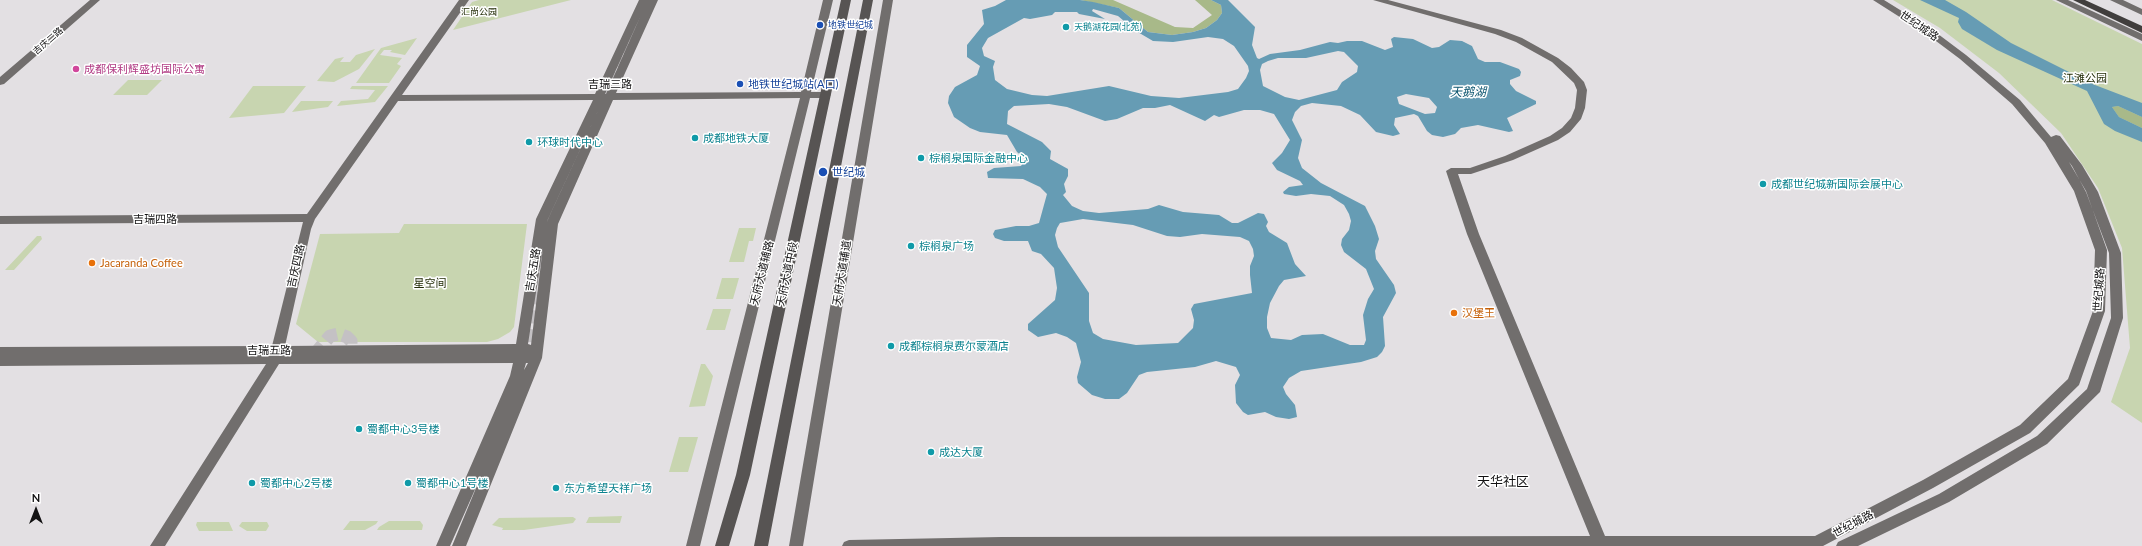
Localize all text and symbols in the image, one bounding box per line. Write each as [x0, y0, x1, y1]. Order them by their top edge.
park label: 汇尚公园 [461, 7, 497, 17]
street label: 世纪城路 [1897, 8, 1941, 44]
marker: 地铁世纪城 [815, 20, 825, 30]
place label: 地铁世纪城 [828, 20, 873, 30]
marker: 天鹅湖花园(北苑) [1061, 22, 1071, 32]
place label: 天鹅湖花园(北苑) [1074, 22, 1142, 32]
street label: 吉庆二路 [31, 25, 65, 57]
place label: 成都保利辉盛坊国际公寓 [84, 62, 205, 76]
marker: 成都保利辉盛坊国际公寓 [71, 64, 81, 74]
park label: 江滩公园 [2063, 71, 2107, 85]
street label: 吉瑞三路 [588, 77, 632, 91]
place label: 地铁世纪城站(A口) [748, 77, 838, 91]
marker: 地铁世纪城站(A口) [735, 79, 745, 89]
water label: 天鹅湖 [1450, 85, 1486, 99]
place label: 成都地铁大厦 [703, 131, 769, 145]
marker: 成都地铁大厦 [690, 133, 700, 143]
place label: 环球时代中心 [537, 135, 603, 149]
marker: 环球时代中心 [524, 137, 534, 147]
place label: 棕榈泉国际金融中心 [929, 151, 1028, 165]
marker: 棕榈泉国际金融中心 [916, 153, 926, 163]
place label: 世纪城 [832, 165, 865, 179]
marker: 世纪城 [817, 166, 829, 178]
place label: 成都世纪城新国际会展中心 [1771, 177, 1903, 191]
marker: 成都世纪城新国际会展中心 [1758, 179, 1768, 189]
street label: 吉瑞四路 [133, 212, 177, 226]
street label: 天府大道辅路 [748, 239, 776, 307]
street label: 天府大道辅道 [830, 239, 854, 307]
place label: 棕榈泉广场 [919, 239, 974, 253]
street label: 天府大道中段 [774, 240, 800, 308]
marker: 棕榈泉广场 [906, 241, 916, 251]
street label: 吉庆四路 [285, 243, 307, 289]
street label: 吉庆五路 [523, 247, 543, 293]
place label: Jacaranda Coffee [100, 256, 183, 270]
marker: Jacaranda Coffee [87, 258, 97, 268]
street label: 世纪城路 [2091, 268, 2107, 312]
park label: 星空间 [414, 276, 446, 290]
place label: 汉堡王 [1462, 306, 1495, 320]
marker: 汉堡王 [1449, 308, 1459, 318]
place label: 成都棕榈泉费尔蒙酒店 [899, 339, 1009, 353]
marker: 成都棕榈泉费尔蒙酒店 [886, 341, 896, 351]
street label: 吉瑞五路 [247, 343, 291, 357]
place label: 蜀都中心3号楼 [367, 422, 439, 436]
marker: 蜀都中心3号楼 [354, 424, 364, 434]
place label: 成达大厦 [939, 445, 983, 459]
marker: 成达大厦 [926, 447, 936, 457]
district label: 天华社区 [1477, 474, 1529, 490]
place label: 蜀都中心2号楼 [260, 476, 332, 490]
place label: 蜀都中心1号楼 [416, 476, 488, 490]
marker: 蜀都中心2号楼 [247, 478, 257, 488]
marker: 蜀都中心1号楼 [403, 478, 413, 488]
place label: 东方希望天祥广场 [564, 481, 652, 495]
marker: 东方希望天祥广场 [551, 483, 561, 493]
north arrow [16, 490, 56, 530]
text: N [32, 491, 40, 504]
street label: 世纪城路 [1830, 508, 1876, 540]

